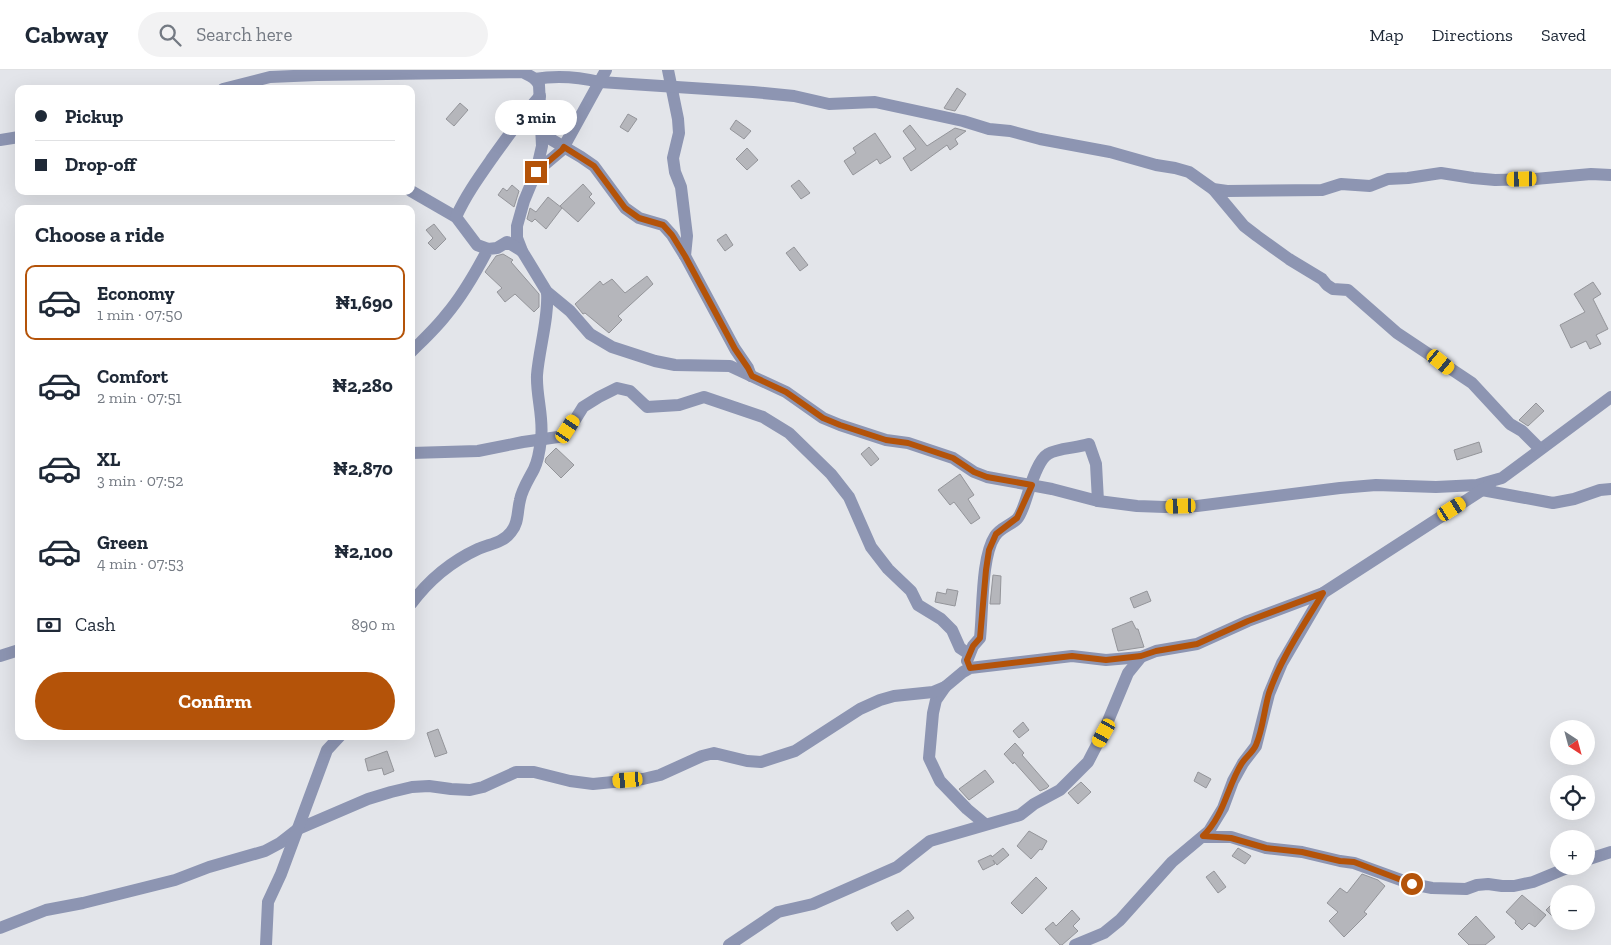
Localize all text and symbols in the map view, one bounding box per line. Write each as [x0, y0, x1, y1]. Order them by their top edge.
search box [138, 12, 488, 57]
text: Cabway [25, 20, 108, 49]
icon: search [156, 21, 184, 49]
text: Search here [196, 23, 292, 46]
text: Map [1369, 24, 1404, 46]
text: Directions [1432, 24, 1513, 46]
text: Saved [1541, 24, 1586, 46]
callout: 3 min [495, 99, 577, 134]
text: Pickup [65, 105, 123, 128]
text: 3 min [516, 108, 556, 127]
text: Drop-off [65, 153, 136, 176]
route end [525, 161, 547, 183]
car [1506, 171, 1537, 187]
text: Choose a ride [35, 221, 165, 248]
icon: car [37, 280, 82, 325]
text: Economy [97, 282, 175, 305]
text: ₦1,690 [335, 291, 393, 314]
text: 1 min · 07:50 [97, 305, 183, 324]
car [1424, 347, 1457, 377]
icon: car [37, 363, 82, 408]
text: Comfort [97, 365, 168, 388]
text: ₦2,280 [332, 374, 393, 397]
text: 2 min · 07:51 [97, 388, 182, 407]
car [553, 412, 582, 446]
icon: car [37, 446, 82, 491]
text: XL [97, 448, 120, 471]
text: ₦2,870 [333, 457, 393, 480]
text: 3 min · 07:52 [97, 471, 183, 490]
car [1435, 495, 1468, 523]
car [1165, 498, 1196, 514]
icon: car [37, 529, 82, 574]
text: Green [97, 531, 148, 554]
text: ₦2,100 [334, 540, 393, 563]
text: 4 min · 07:53 [97, 554, 184, 573]
icon: cash [35, 611, 63, 639]
text: Cash [75, 613, 115, 636]
text: 890 m [351, 615, 395, 634]
button: Confirm [35, 672, 395, 730]
car [1090, 716, 1117, 750]
north arrow [1550, 720, 1595, 765]
map controls [1550, 720, 1595, 930]
car [612, 771, 643, 789]
button: locate [1550, 775, 1595, 820]
button: + [1550, 830, 1595, 875]
route start [1401, 873, 1423, 895]
button: − [1550, 885, 1595, 930]

